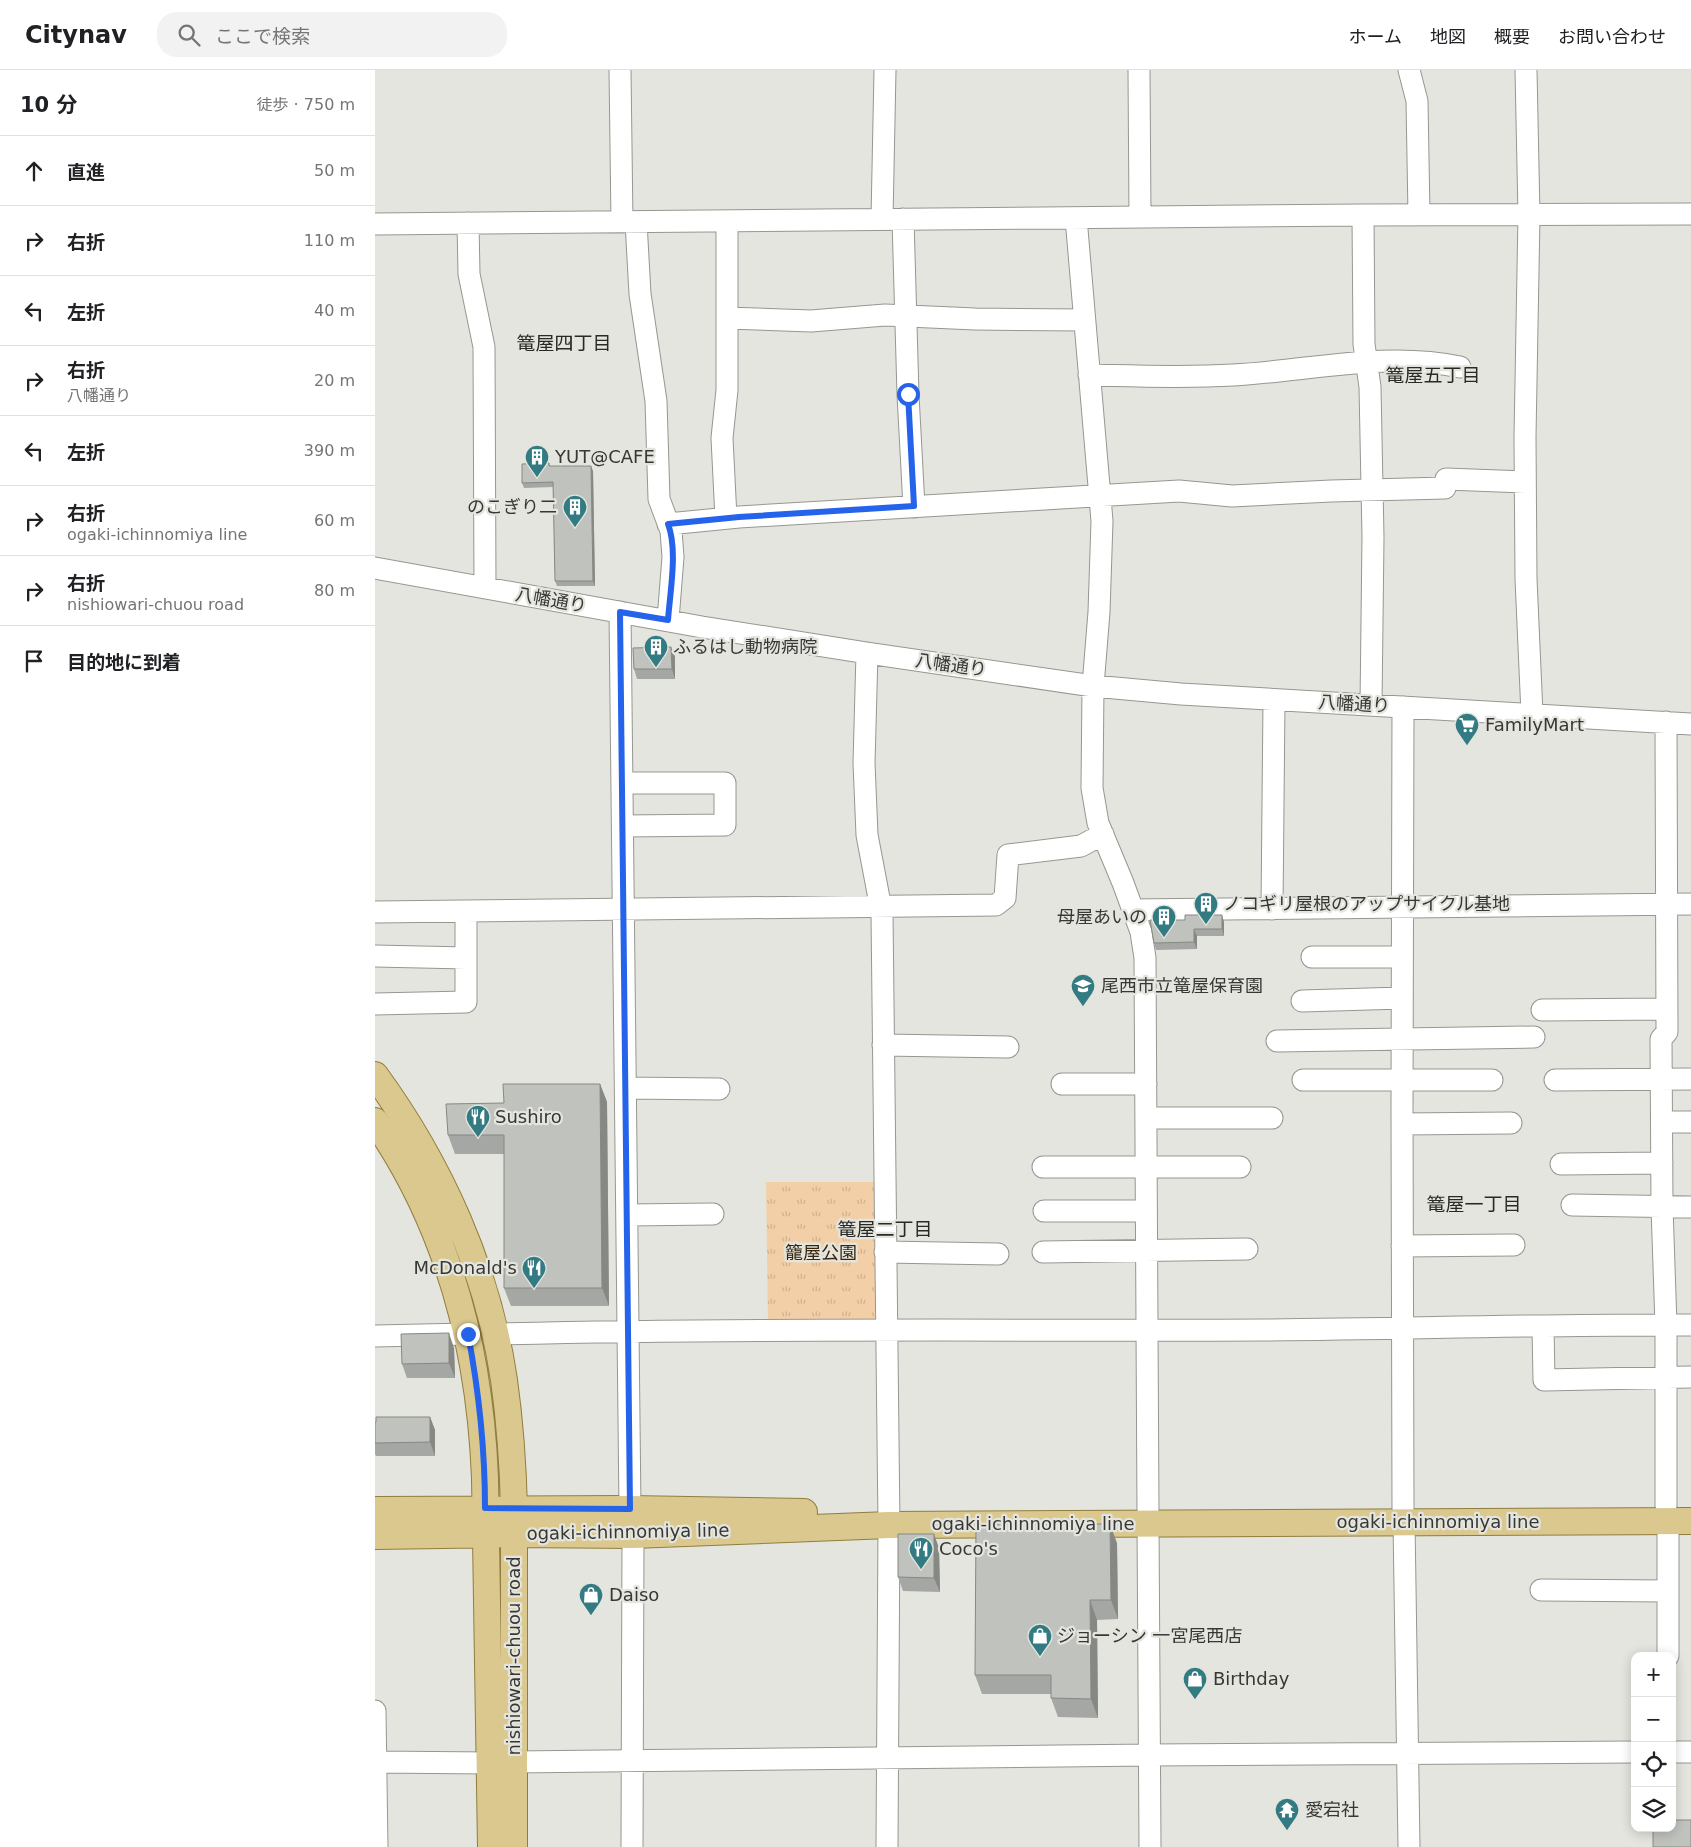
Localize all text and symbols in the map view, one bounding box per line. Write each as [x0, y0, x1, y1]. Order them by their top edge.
search box [157, 12, 507, 57]
text: Citynav [25, 21, 127, 49]
icon: search [175, 21, 203, 49]
text: ここで検索 [215, 25, 310, 47]
text: ホーム [1349, 26, 1402, 47]
text: 地図 [1430, 26, 1466, 47]
text: 概要 [1494, 26, 1530, 47]
text: お問い合わせ [1558, 26, 1666, 47]
text: 10 分 [20, 93, 78, 117]
text: 徒歩 · 750 m [257, 95, 355, 114]
icon: ahead [20, 157, 48, 185]
text: 直進 [67, 161, 105, 183]
text: 50 m [314, 161, 355, 180]
icon: right [20, 227, 48, 255]
text: 右折 [67, 231, 105, 253]
text: 110 m [304, 231, 355, 250]
icon: left [20, 297, 48, 325]
text: 左折 [67, 301, 105, 323]
text: 40 m [314, 301, 355, 320]
district label: 篭屋四丁目 [516, 332, 612, 354]
text: 右折 [67, 359, 105, 381]
district label: 篭屋五丁目 [1385, 364, 1481, 386]
icon: right [20, 367, 48, 395]
text: 20 m [314, 371, 355, 390]
route start [897, 383, 920, 406]
text: 八幡通り [67, 386, 131, 405]
icon: left [20, 437, 48, 465]
text: 左折 [67, 441, 105, 463]
text: 390 m [304, 441, 355, 460]
building icon: YUT@CAFE [524, 444, 550, 478]
place label: YUT@CAFE [554, 446, 655, 467]
building icon: のこぎり二 [562, 494, 588, 528]
place label: のこぎり二 [467, 496, 557, 517]
text: 右折 [67, 502, 105, 524]
icon: right [20, 507, 48, 535]
text: 60 m [314, 511, 355, 530]
text: ogaki-ichinnomiya line [67, 525, 247, 544]
text: 右折 [67, 572, 105, 594]
icon: right [20, 577, 48, 605]
text: 80 m [314, 581, 355, 600]
street label: 八幡通り [514, 583, 588, 616]
text: nishiowari-chuou road [67, 595, 244, 614]
building icon: ふるはし動物病院 [643, 634, 669, 668]
place label: ふるはし動物病院 [673, 636, 817, 657]
icon: arrive [20, 647, 48, 675]
street label: 八幡通り [914, 649, 988, 680]
text: 目的地に到着 [67, 651, 181, 673]
street label: 八幡通り [1318, 691, 1391, 716]
supermarket icon: FamilyMart [1454, 712, 1480, 746]
place label: FamilyMart [1485, 714, 1584, 735]
building icon: ノコギリ屋根のアップサイクル基地 [1193, 891, 1219, 925]
place label: ノコギリ屋根のアップサイクル基地 [1223, 893, 1510, 914]
building icon: 母屋あいの [1151, 904, 1177, 938]
place label: 母屋あいの [1057, 906, 1147, 927]
school or university icon: 尾西市立篭屋保育園 [1070, 973, 1096, 1007]
place label: 尾西市立篭屋保育園 [1101, 975, 1263, 996]
restaurant icon: Sushiro [465, 1104, 491, 1138]
place label: Sushiro [495, 1106, 562, 1127]
district label: 篭屋一丁目 [1426, 1193, 1522, 1215]
district label: 篭屋二丁目 [837, 1218, 933, 1240]
park label: 籠屋公園 [785, 1242, 857, 1263]
restaurant icon: McDonald's [521, 1255, 547, 1289]
place label: McDonald's [414, 1257, 517, 1278]
route end [457, 1323, 480, 1346]
street label: ogaki-ichinnomiya line [1337, 1511, 1539, 1532]
street label: ogaki-ichinnomiya line [932, 1513, 1134, 1534]
street label: ogaki-ichinnomiya line [526, 1519, 730, 1544]
restaurant icon: Coco's [908, 1536, 934, 1570]
place label: Coco's [939, 1538, 998, 1559]
street label: nishiowari-chuou road [503, 1556, 524, 1756]
shop icon: Daiso [578, 1582, 604, 1616]
place label: Daiso [609, 1584, 659, 1605]
shop icon: ジョーシン 一宮尾西店 [1027, 1623, 1053, 1657]
place label: ジョーシン 一宮尾西店 [1057, 1625, 1242, 1646]
map controls [1631, 1652, 1676, 1832]
button: + [1631, 1652, 1676, 1697]
shop icon: Birthday [1182, 1666, 1208, 1700]
place label: Birthday [1213, 1668, 1290, 1689]
button: − [1631, 1697, 1676, 1742]
button: locate [1631, 1742, 1676, 1787]
button: layers [1631, 1787, 1676, 1832]
temple icon: 愛宕社 [1274, 1797, 1300, 1831]
place label: 愛宕社 [1305, 1799, 1359, 1820]

